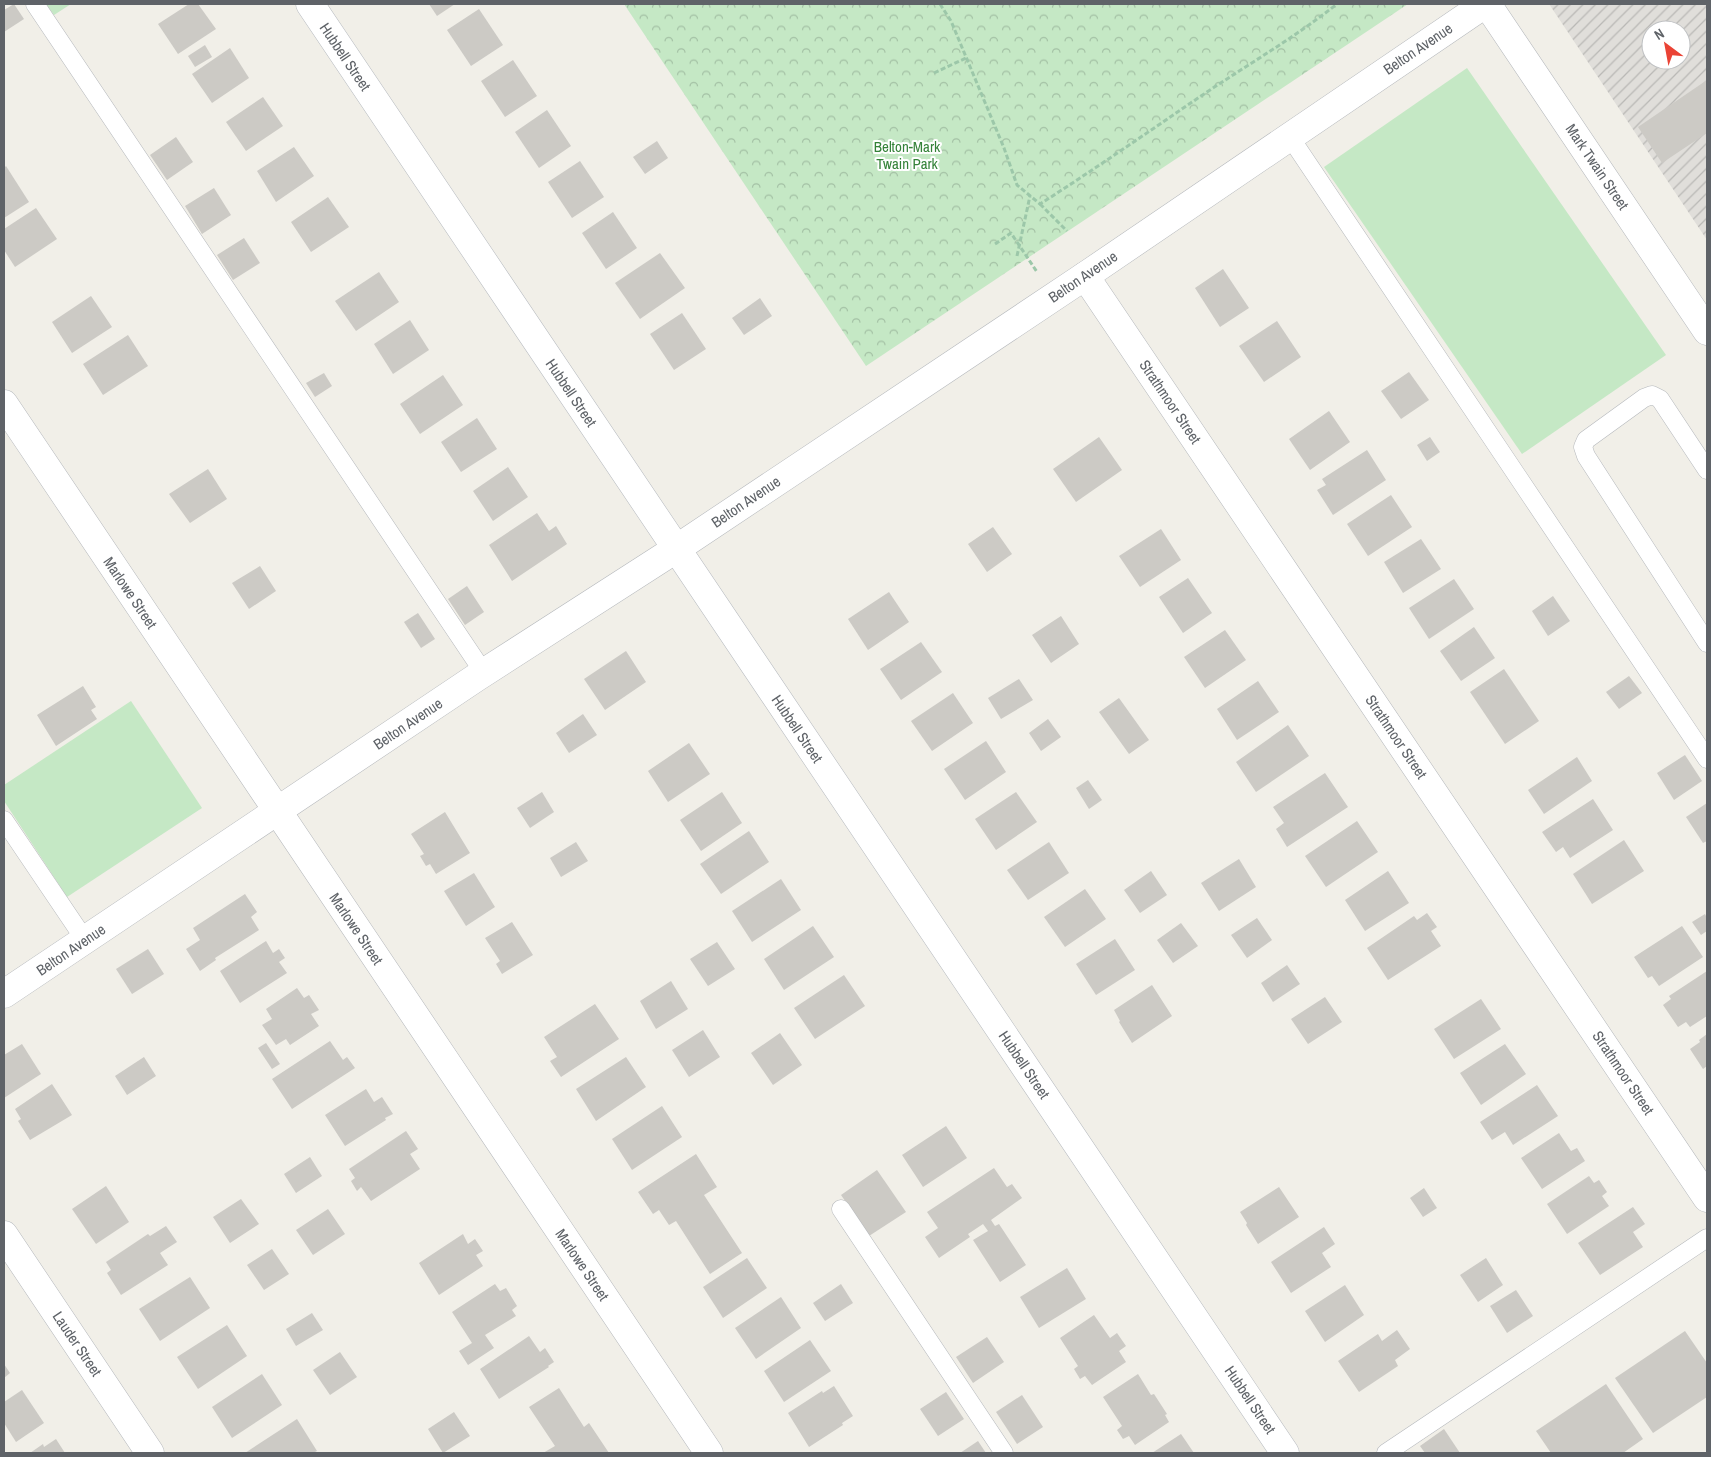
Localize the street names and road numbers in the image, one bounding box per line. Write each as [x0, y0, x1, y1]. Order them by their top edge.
street label: Belton Avenue [1379, 18, 1457, 79]
street label: Hubbell Street [315, 19, 376, 95]
street label: Mark Twain Street [1561, 120, 1634, 214]
street label: Belton Avenue [1044, 246, 1122, 307]
street label: Hubbell Street [541, 355, 602, 431]
street label: Strathmoor Street [1135, 356, 1207, 448]
street label: Belton Avenue [707, 471, 785, 532]
street label: Marlowe Street [99, 553, 163, 633]
street label: Hubbell Street [767, 691, 828, 767]
street label: Strathmoor Street [1361, 691, 1433, 783]
street label: Belton Avenue [369, 693, 447, 754]
street label: Marlowe Street [325, 889, 389, 969]
street label: Belton Avenue [32, 919, 110, 980]
street label: Hubbell Street [994, 1027, 1055, 1103]
street label: Strathmoor Street [1588, 1027, 1660, 1119]
street label: Marlowe Street [551, 1225, 615, 1305]
street label: Lauder Street [48, 1307, 107, 1381]
street label: Hubbell Street [1220, 1362, 1281, 1438]

